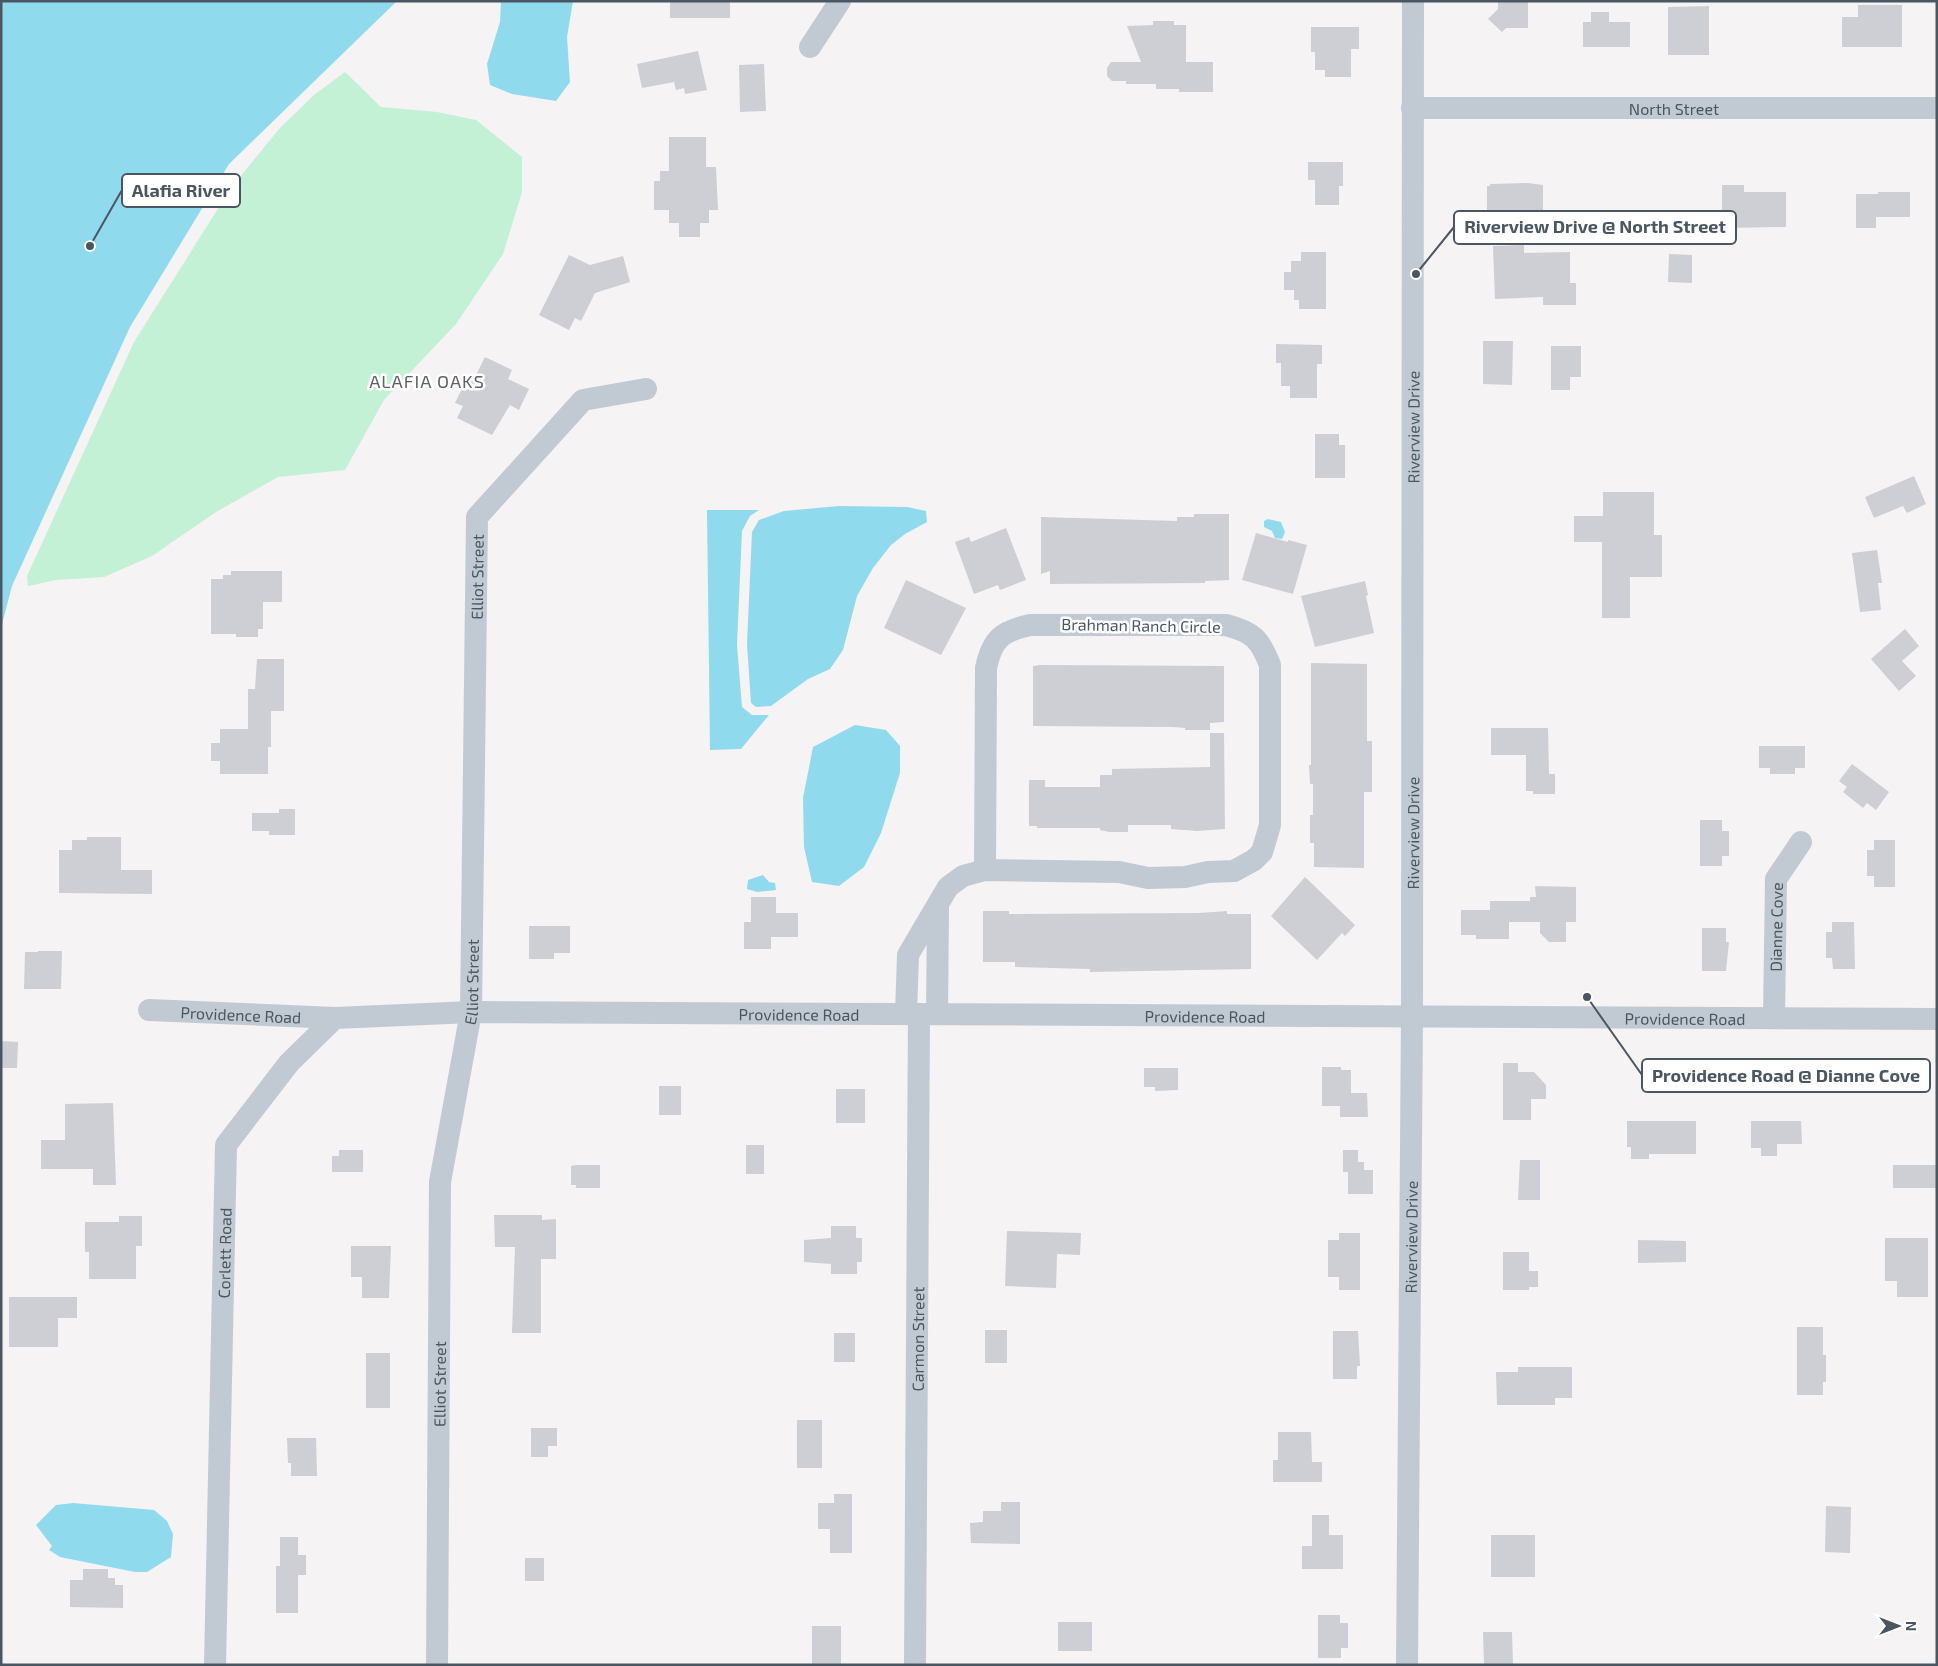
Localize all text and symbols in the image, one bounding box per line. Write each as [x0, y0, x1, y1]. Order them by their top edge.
street label: North Street [1629, 99, 1719, 118]
callout: Alafia River [122, 174, 240, 207]
text: Alafia River [132, 179, 231, 201]
callout: Riverview Drive @ North Street [1454, 211, 1736, 244]
text: Riverview Drive @ North Street [1464, 215, 1726, 237]
district label: ALAFIA OAKS [369, 370, 485, 392]
street label: Riverview Drive [1403, 371, 1422, 483]
street label: Elliot Street [466, 534, 486, 620]
street label: Brahman Ranch Circle [1061, 614, 1221, 636]
street label: Riverview Drive [1403, 777, 1422, 889]
street label: Dianne Cove [1765, 882, 1785, 972]
street label: Elliot Street [459, 939, 481, 1026]
street label: Providence Road [180, 1002, 302, 1026]
street label: Providence Road [738, 1004, 860, 1023]
street label: Providence Road [1144, 1006, 1265, 1025]
street label: Providence Road [1624, 1008, 1745, 1028]
callout: Providence Road @ Dianne Cove [1642, 1059, 1930, 1092]
text: Providence Road @ Dianne Cove [1652, 1064, 1920, 1086]
street label: Riverview Drive [1400, 1181, 1420, 1293]
street label: Corlett Road [213, 1208, 234, 1299]
street label: Carmon Street [907, 1287, 927, 1391]
street label: Elliot Street [429, 1341, 449, 1427]
north arrow [1873, 1601, 1923, 1651]
text: N [1903, 1621, 1920, 1631]

